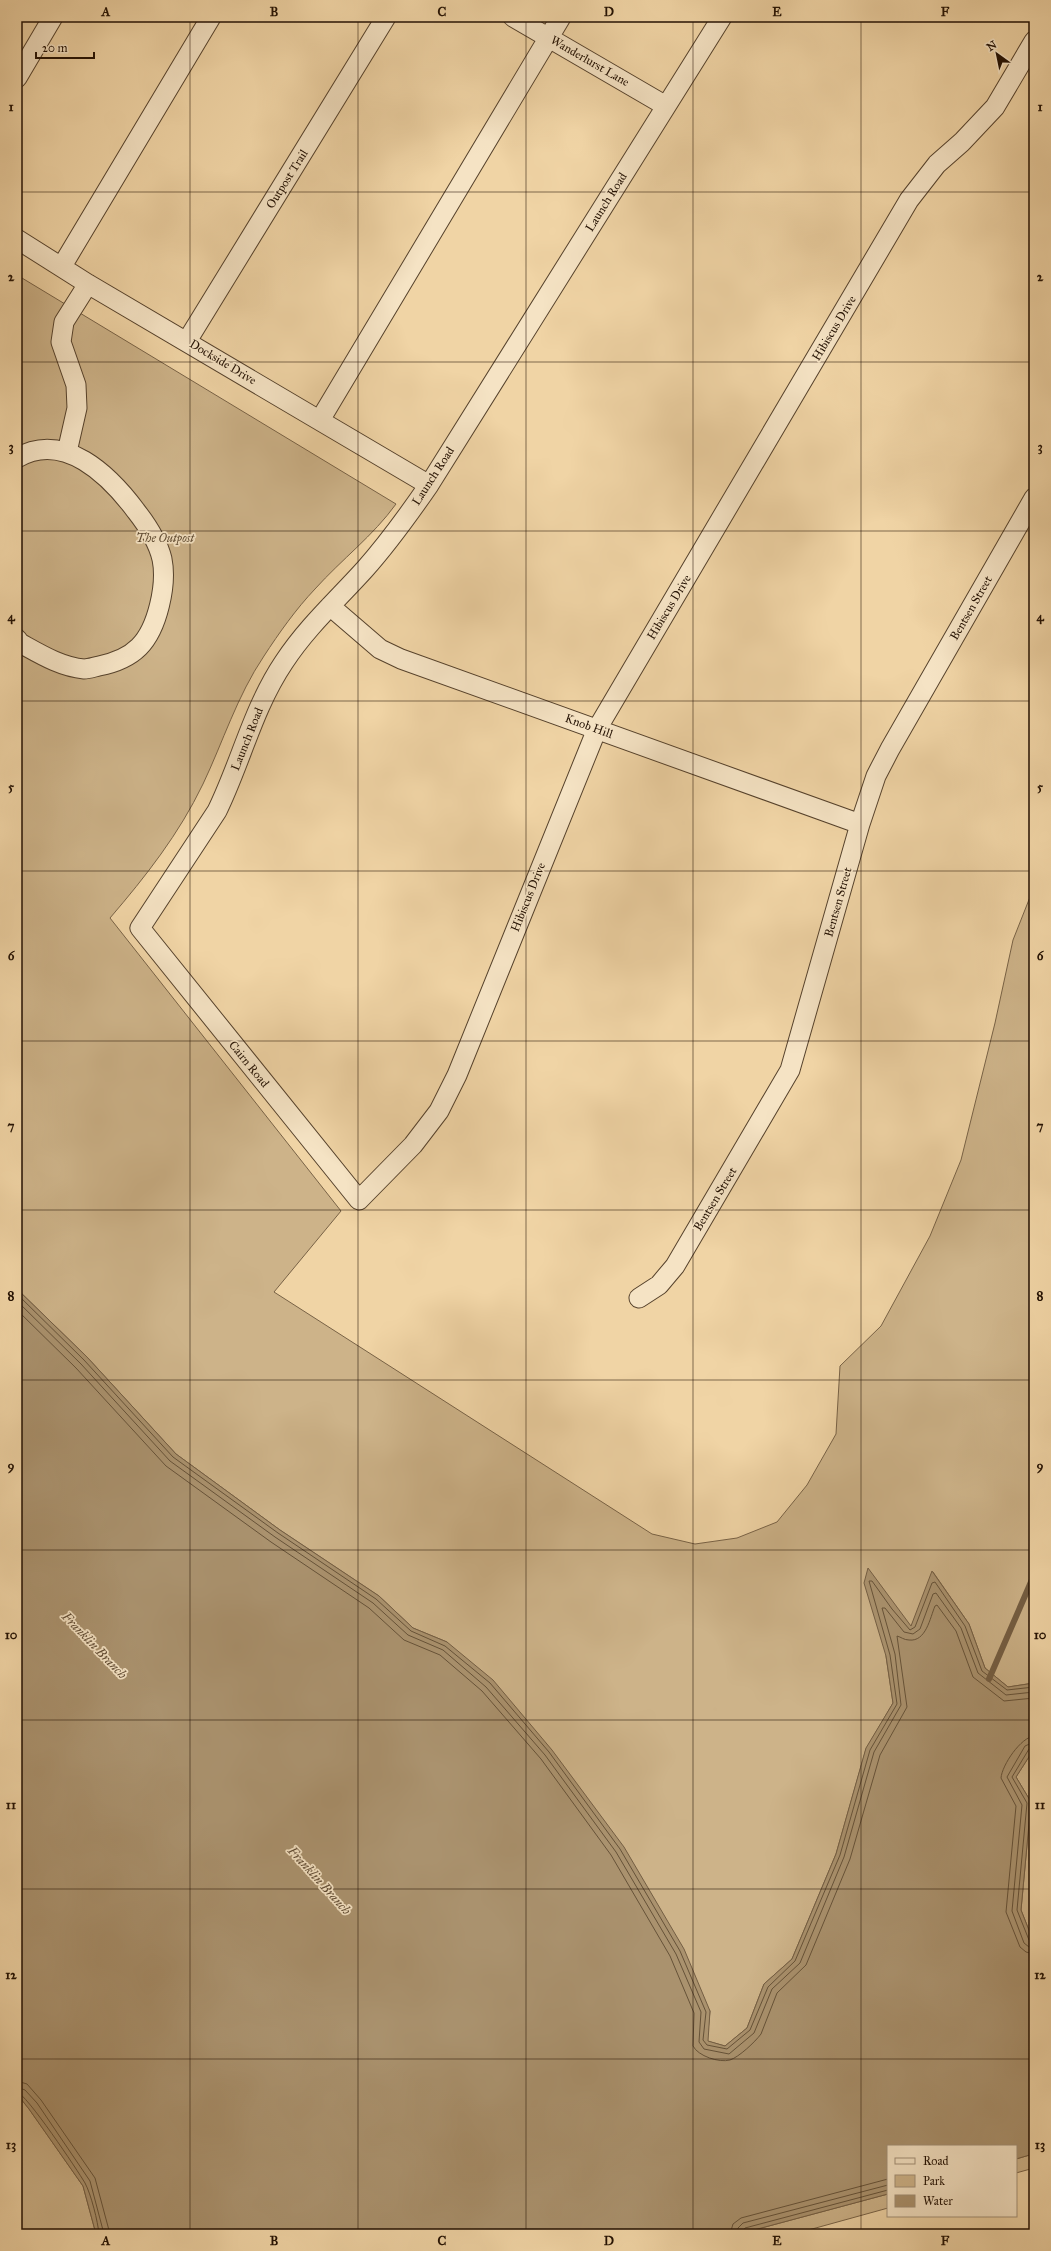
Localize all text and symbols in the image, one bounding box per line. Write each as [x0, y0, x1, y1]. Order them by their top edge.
text: A [101, 4, 111, 20]
text: B [270, 4, 279, 20]
text: C [438, 4, 447, 20]
text: D [604, 4, 614, 20]
text: E [772, 4, 782, 20]
text: F [941, 4, 950, 20]
street label: Wanderlurst Lane [548, 33, 632, 89]
scale bar [36, 34, 94, 60]
north arrow [977, 34, 1017, 74]
text: N [984, 38, 1000, 54]
text: 20 m [42, 41, 68, 55]
text: 1 [8, 99, 14, 115]
text: 1 [1037, 99, 1043, 115]
street label: Outpost Trail [263, 146, 311, 211]
street label: Launch Road [582, 170, 630, 234]
text: 2 [8, 269, 15, 285]
text: 2 [1037, 269, 1044, 285]
street label: Hibiscus Drive [809, 293, 859, 363]
street label: Dockside Drive [187, 337, 259, 387]
text: 3 [8, 439, 14, 455]
text: 3 [1037, 439, 1043, 455]
street label: Launch Road [409, 444, 457, 508]
park label: The Outpost [136, 531, 195, 546]
street label: Hibiscus Drive [644, 572, 694, 642]
street label: Bentsen Street [947, 573, 995, 643]
text: 4 [7, 609, 15, 625]
text: 4 [1036, 609, 1044, 625]
street label: Launch Road [228, 705, 266, 773]
street label: Knob Hill [563, 711, 615, 741]
text: 5 [8, 779, 15, 795]
text: 5 [1037, 779, 1044, 795]
street label: Hibiscus Drive [508, 860, 548, 934]
street label: Bentsen Street [821, 865, 855, 938]
text: 6 [8, 948, 16, 964]
text: 6 [1037, 948, 1045, 964]
street label: Cairn Road [226, 1038, 272, 1090]
text: 7 [8, 1118, 15, 1134]
text: 7 [1037, 1118, 1044, 1134]
street label: Bentsen Street [690, 1164, 740, 1233]
text: 8 [8, 1288, 15, 1304]
text: 8 [1037, 1288, 1044, 1304]
text: 9 [8, 1458, 15, 1474]
text: 9 [1037, 1458, 1044, 1474]
water label: Franklin Branch [58, 1608, 131, 1683]
text: 10 [5, 1627, 18, 1643]
text: 10 [1034, 1627, 1047, 1643]
text: 11 [6, 1797, 16, 1813]
text: 11 [1035, 1797, 1045, 1813]
water label: Franklin Branch [284, 1842, 355, 1919]
text: 12 [5, 1967, 17, 1983]
text: 12 [1034, 1967, 1046, 1983]
text: 13 [6, 2137, 16, 2153]
text: 13 [1035, 2137, 1045, 2153]
legend [887, 2145, 1017, 2217]
text: Road [923, 2154, 949, 2168]
text: Park [923, 2174, 945, 2188]
text: Water [923, 2194, 953, 2208]
text: A [101, 2233, 111, 2249]
text: B [270, 2233, 279, 2249]
text: C [438, 2233, 447, 2249]
text: D [604, 2233, 614, 2249]
text: E [772, 2233, 782, 2249]
text: F [941, 2233, 950, 2249]

